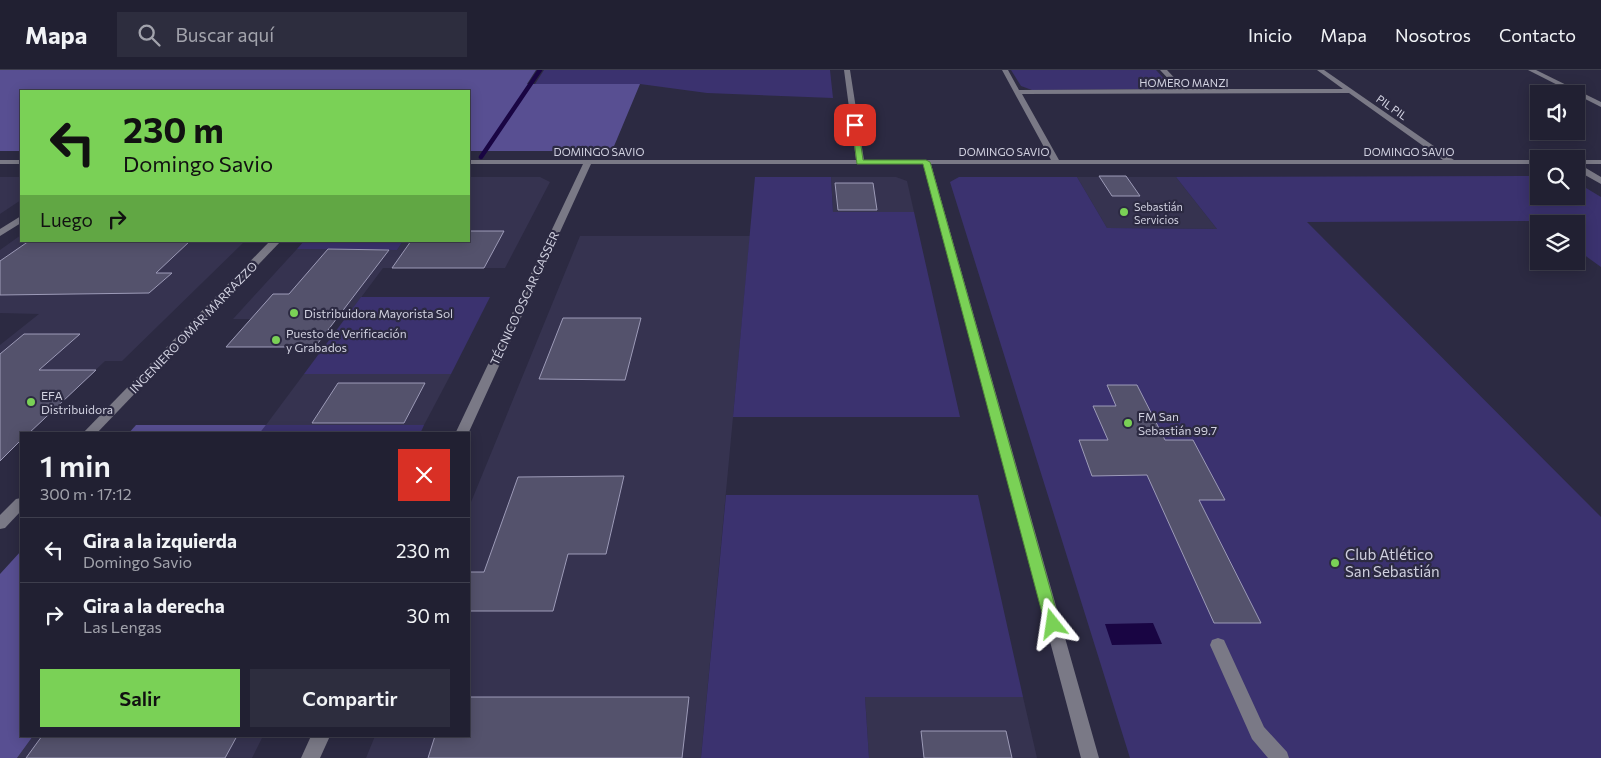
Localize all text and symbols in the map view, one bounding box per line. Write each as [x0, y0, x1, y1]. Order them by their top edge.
search box [117, 12, 467, 57]
text: Mapa [25, 20, 87, 49]
icon: search [135, 21, 163, 49]
text: Buscar aquí [175, 23, 274, 46]
text: Inicio [1248, 24, 1292, 46]
text: Mapa [1320, 24, 1367, 46]
text: Nosotros [1395, 24, 1471, 46]
text: Contacto [1499, 24, 1576, 46]
street label: HOMERO MANZI [1139, 76, 1229, 89]
map controls [1530, 85, 1585, 270]
button: sound [1530, 85, 1585, 140]
street label: PIL PIL [1374, 92, 1410, 122]
pin [834, 104, 876, 146]
text: 230 m [123, 107, 224, 150]
icon: left [40, 110, 105, 175]
icon: arrive [841, 111, 869, 139]
street label: DOMINGO SAVIO [554, 145, 644, 158]
street label: DOMINGO SAVIO [959, 145, 1049, 158]
street label: DOMINGO SAVIO [1364, 145, 1454, 158]
text: Domingo Savio [123, 150, 273, 177]
button: search [1530, 150, 1585, 205]
place label: Sebastián Servicios [1134, 200, 1183, 226]
icon: right [103, 205, 131, 233]
marker: Sebastián Servicios [1118, 206, 1130, 218]
text: Luego [40, 208, 93, 231]
button: layers [1530, 215, 1585, 270]
street label: TÉCNICO OSCAR GASSER [487, 229, 561, 367]
street label: INGENIERO OMAR MARRAZZO [126, 258, 260, 396]
place label: Distribuidora Mayorista Sol [304, 306, 453, 320]
marker: Distribuidora Mayorista Sol [288, 307, 300, 319]
place label: Puesto de Verificación y Grabados [286, 326, 407, 354]
marker: Puesto de Verificación y Grabados [270, 334, 282, 346]
place label: EFA Distribuidora [41, 388, 113, 416]
marker: EFA Distribuidora [25, 396, 37, 408]
place label: FM San Sebastián 99.7 [1138, 409, 1217, 437]
marker: FM San Sebastián 99.7 [1122, 417, 1134, 429]
text: 1 min [40, 446, 111, 483]
button: close [398, 449, 450, 501]
text: 300 m · 17:12 [40, 484, 132, 503]
text: Gira a la izquierda [83, 529, 237, 552]
icon: left [40, 536, 68, 564]
text: 230 m [396, 539, 450, 562]
place label: Club Atlético San Sebastián [1345, 545, 1440, 580]
text: Domingo Savio [83, 552, 192, 571]
marker: Club Atlético San Sebastián [1329, 557, 1341, 569]
text: Gira a la derecha [83, 594, 225, 617]
position arrow [1026, 597, 1078, 649]
icon: right [40, 601, 68, 629]
text: 30 m [407, 604, 450, 627]
text: Las Lengas [83, 617, 162, 636]
button: Salir [40, 669, 240, 727]
button: Compartir [250, 669, 450, 727]

